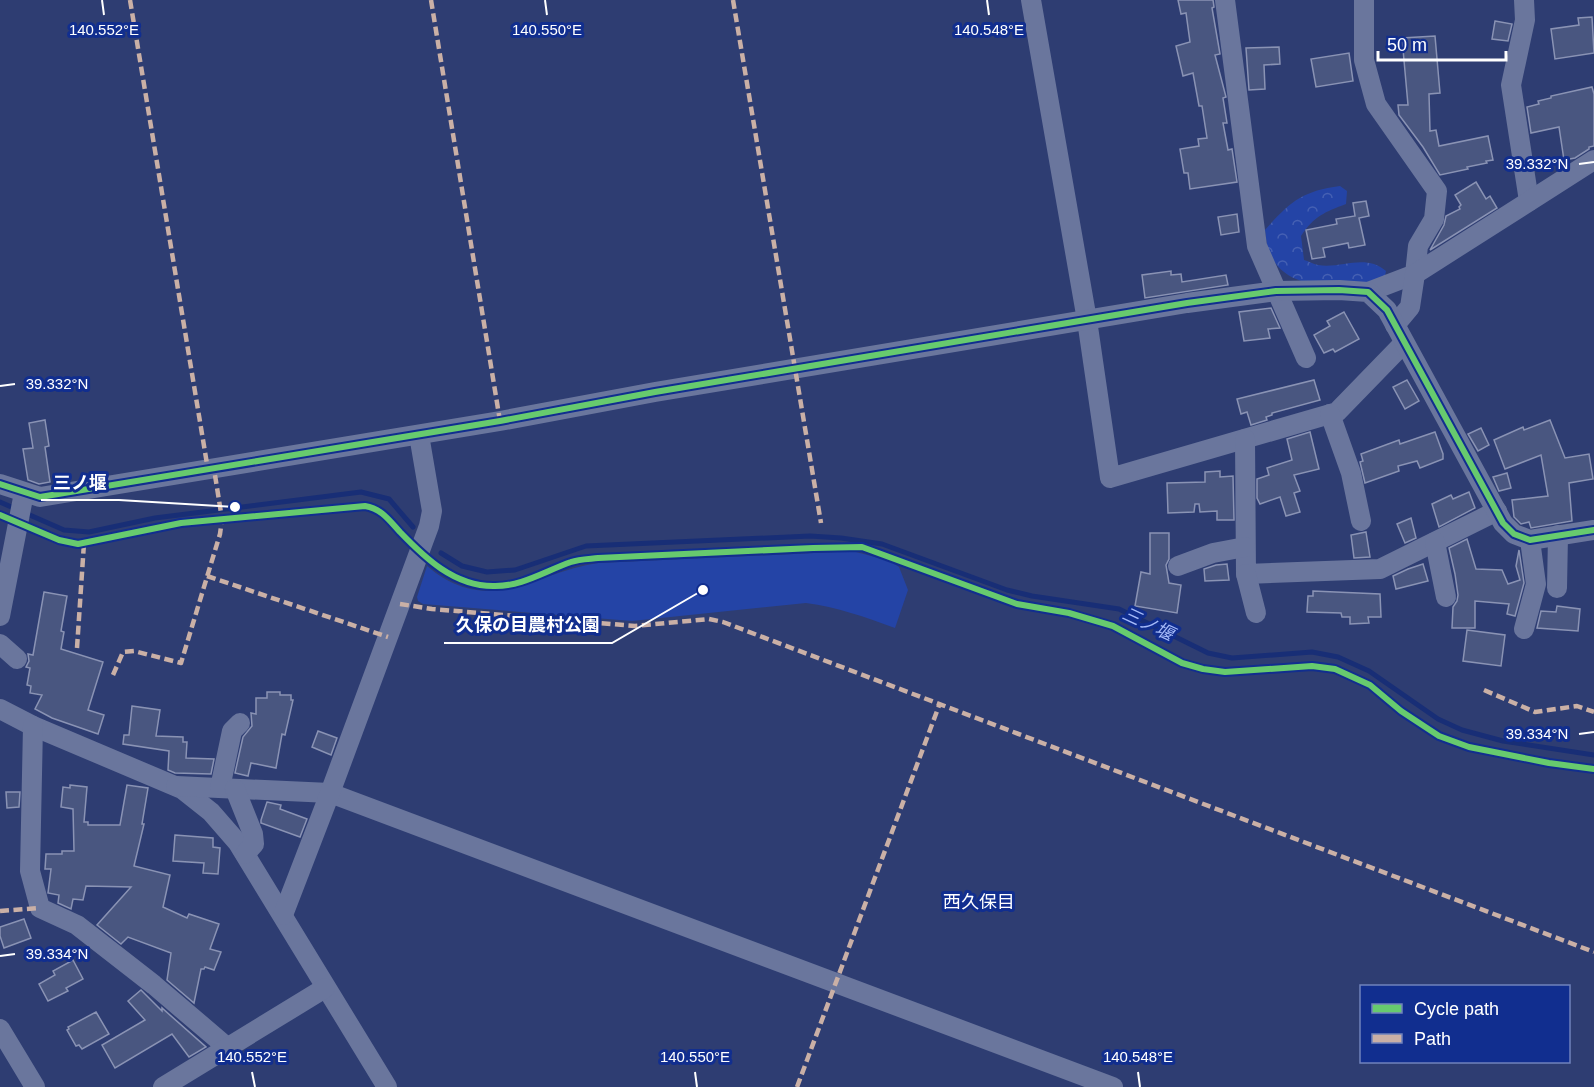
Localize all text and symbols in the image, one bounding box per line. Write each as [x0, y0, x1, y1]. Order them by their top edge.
text: 140.552°E [69, 21, 139, 38]
text: 140.550°E [512, 21, 582, 38]
text: 140.548°E [954, 21, 1024, 38]
scale bar [1378, 24, 1506, 62]
text: 50 m [1387, 35, 1427, 55]
text: 39.332°N [1506, 155, 1568, 172]
text: 39.332°N [26, 375, 88, 392]
callout: 三ノ堰 [41, 464, 119, 500]
text: 三ノ堰 [53, 473, 107, 493]
water label: 三ノ堰 [1119, 604, 1179, 646]
callout: 久保の目農村公園 [444, 607, 612, 643]
text: 久保の目農村公園 [456, 615, 600, 635]
text: 39.334°N [1506, 725, 1568, 742]
district label: 西久保目 [943, 892, 1015, 912]
text: 39.334°N [26, 945, 88, 962]
legend [1360, 985, 1570, 1063]
text: Cycle path [1414, 999, 1499, 1019]
text: Path [1414, 1029, 1451, 1049]
text: 140.552°E [217, 1048, 287, 1065]
text: 140.550°E [660, 1048, 730, 1065]
text: 140.548°E [1103, 1048, 1173, 1065]

